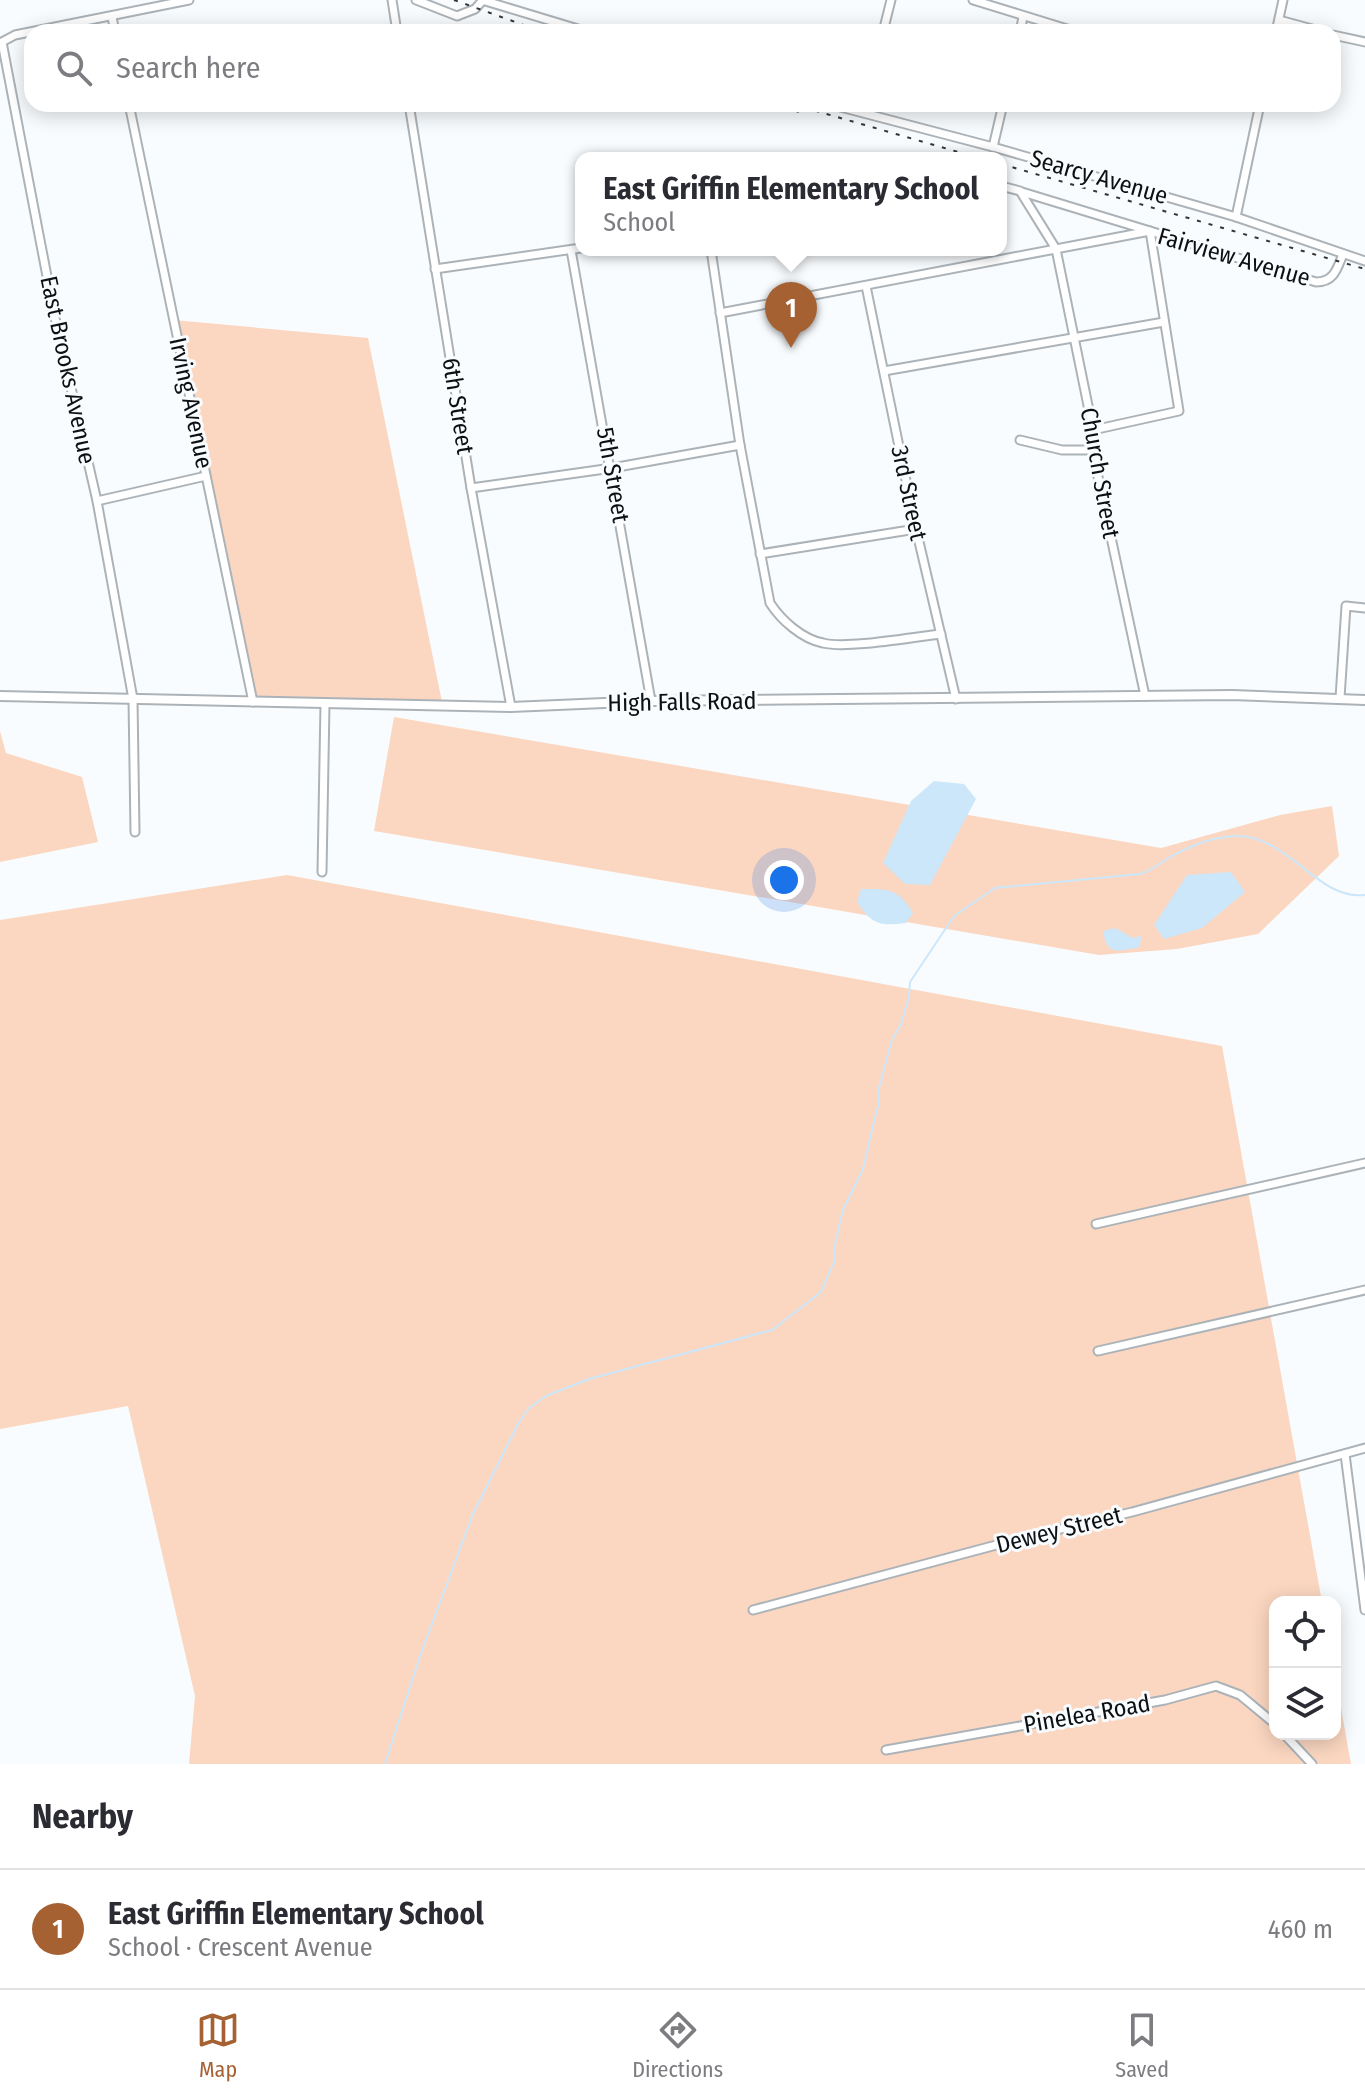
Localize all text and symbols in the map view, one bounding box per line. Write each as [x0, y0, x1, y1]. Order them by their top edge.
search box [24, 24, 1341, 112]
icon: search [52, 46, 96, 90]
text: Search here [116, 50, 261, 86]
street label: Searcy Avenue [1027, 144, 1171, 210]
popup [575, 152, 1007, 256]
text: East Griffin Elementary School [603, 171, 979, 207]
text: School [603, 207, 675, 238]
street label: Fairview Avenue [1155, 222, 1313, 292]
street label: East Brooks Avenue [34, 273, 102, 467]
pin: 1 [765, 282, 817, 348]
street label: Irving Avenue [163, 335, 219, 471]
street label: 6th Street [437, 356, 479, 456]
street label: Church Street [1075, 405, 1125, 541]
street label: 5th Street [591, 425, 635, 525]
street label: 3rd Street [885, 443, 933, 543]
street label: High Falls Road [607, 687, 757, 717]
your location [764, 860, 804, 900]
street label: Dewey Street [993, 1501, 1125, 1559]
map controls [1269, 1596, 1341, 1740]
button: locate [1269, 1596, 1341, 1668]
button: layers [1269, 1668, 1341, 1740]
street label: Pinelea Road [1021, 1689, 1153, 1739]
text: Nearby [32, 1796, 133, 1837]
text: East Griffin Elementary School [108, 1896, 484, 1932]
text: 1 [53, 1914, 64, 1945]
text: 460 m [1268, 1914, 1333, 1945]
text: School · Crescent Avenue [108, 1932, 373, 1963]
tab: Map [196, 2008, 240, 2083]
tab: Directions [632, 2008, 723, 2083]
tab: Saved [1115, 2008, 1169, 2083]

